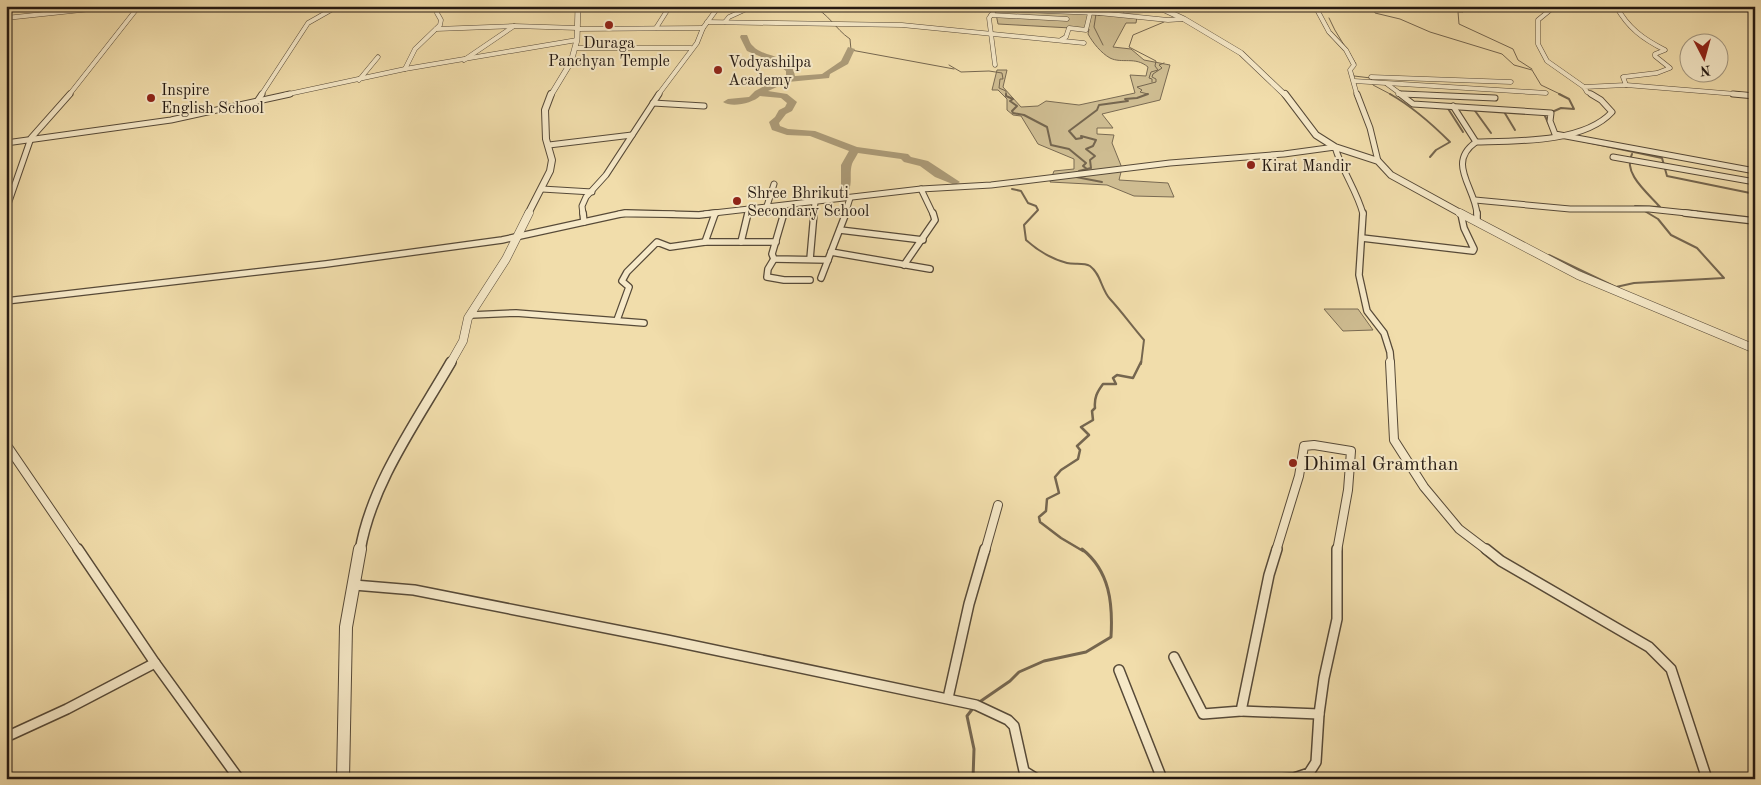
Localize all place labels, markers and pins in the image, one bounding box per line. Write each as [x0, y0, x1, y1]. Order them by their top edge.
marker: Duraga Panchyan Temple [603, 19, 615, 31]
place label: Duraga Panchyan Temple [548, 36, 670, 70]
place label: Vodyashilpa Academy [728, 55, 812, 89]
marker: Vodyashilpa Academy [712, 64, 724, 76]
place label: Inspire English School [161, 83, 264, 117]
marker: Inspire English School [145, 92, 157, 104]
marker: Kirat Mandir [1245, 159, 1257, 171]
place label: Kirat Mandir [1261, 159, 1352, 175]
place label: Shree Bhrikuti Secondary School [747, 186, 869, 220]
marker: Shree Bhrikuti Secondary School [731, 195, 743, 207]
place label: Dhimal Gramthan [1303, 455, 1459, 475]
marker: Dhimal Gramthan [1287, 457, 1299, 469]

